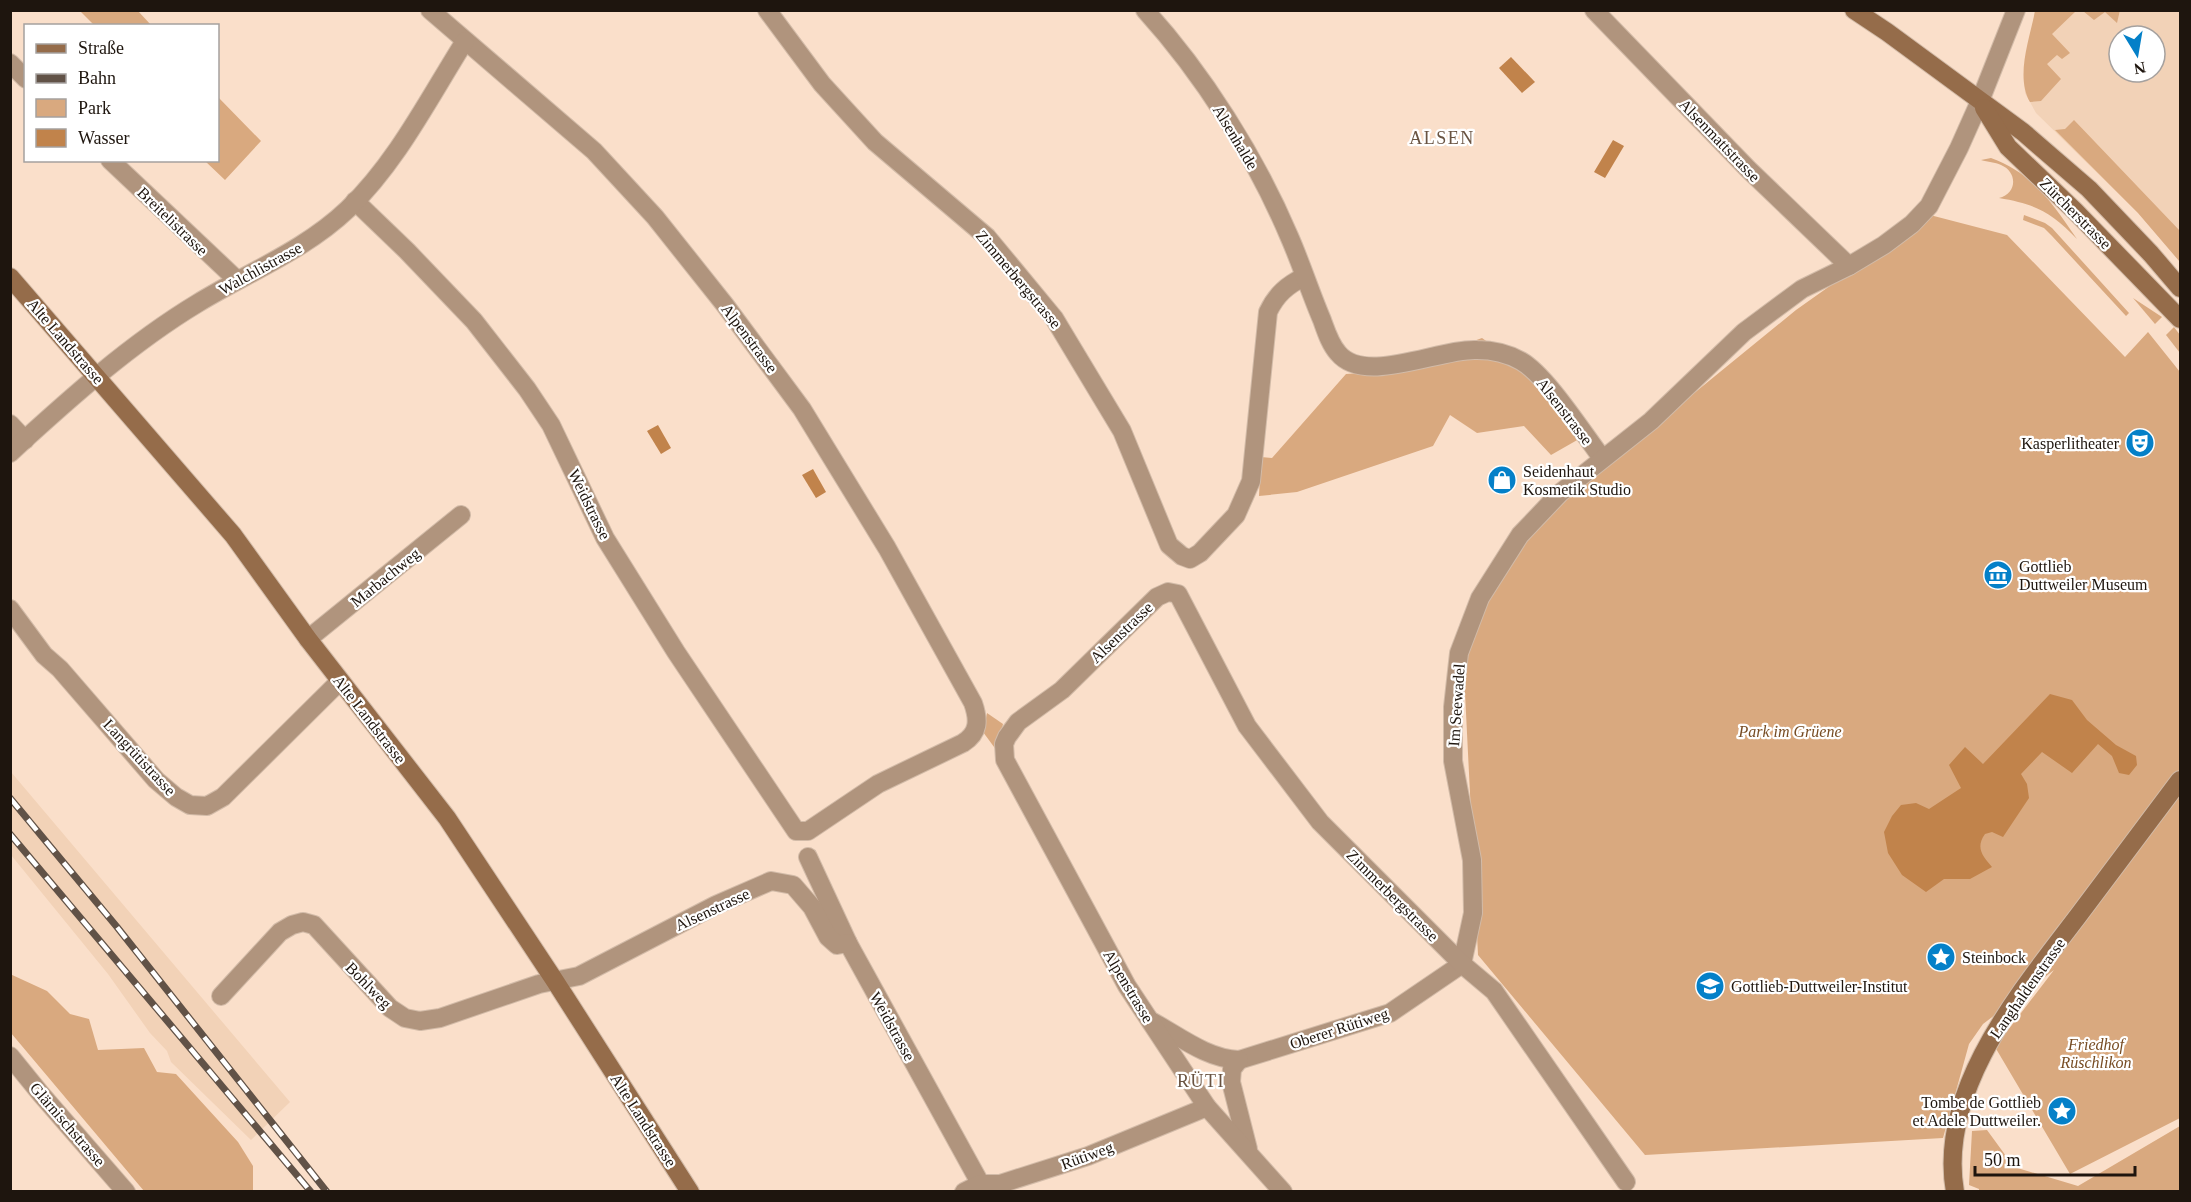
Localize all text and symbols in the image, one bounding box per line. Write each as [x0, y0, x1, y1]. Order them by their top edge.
legend [24, 24, 219, 162]
north arrow [2107, 24, 2167, 84]
text: Straße [78, 38, 124, 58]
text: N [2132, 59, 2147, 78]
text: Bahn [78, 68, 116, 88]
street label: Alsenmattstrasse [1676, 95, 1763, 185]
text: Park [78, 98, 111, 118]
street label: Alsenhalde [1210, 102, 1261, 172]
text: Wasser [78, 128, 130, 148]
district label: ALSEN [1409, 128, 1475, 148]
street label: Zürcherstrasse [2037, 174, 2115, 252]
street label: Breitelistrasse [134, 184, 211, 259]
street label: Zimmerbergstrasse [972, 227, 1064, 332]
street label: Walchlistrasse [216, 239, 305, 298]
street label: Alte Landstrasse [24, 295, 107, 387]
street label: Alpenstrasse [717, 301, 781, 377]
street label: Alsenstrasse [1533, 375, 1596, 448]
theatre icon: Kasperlitheater [2124, 427, 2156, 459]
place label: Kasperlitheater [2021, 435, 2120, 453]
place label: Seidenhaut Kosmetik Studio [1523, 463, 1631, 498]
shop icon: Seidenhaut Kosmetik Studio [1486, 464, 1518, 496]
street label: Weidstrasse [565, 466, 614, 542]
street label: Marbachweg [348, 545, 424, 611]
place label: Gottlieb Duttweiler Museum [2019, 558, 2148, 593]
museum icon: Gottlieb Duttweiler Museum [1982, 559, 2014, 591]
street label: Alsenstrasse [1087, 598, 1156, 666]
street label: Im Seewadel [1445, 662, 1468, 747]
street label: Alte Landstrasse [330, 672, 409, 767]
street label: Langrütistrasse [99, 716, 179, 800]
park label: Park im Grüene [1737, 723, 1842, 740]
street label: Zimmerbergstrasse [1343, 846, 1442, 945]
street label: Alsenstrasse [672, 885, 752, 934]
street label: Langhaldenstrasse [1987, 935, 2069, 1042]
place icon: Steinbock [1925, 941, 1957, 973]
street label: Alpenstrasse [1099, 947, 1157, 1026]
place label: Steinbock [1962, 949, 2026, 966]
street label: Bohlweg [342, 959, 395, 1013]
school or university icon: Gottlieb-Duttweiler-Institut [1694, 970, 1726, 1002]
place label: Gottlieb-Duttweiler-Institut [1731, 978, 1908, 995]
street label: Weidstrasse [867, 989, 918, 1064]
street label: Oberer Rütiweg [1288, 1005, 1391, 1053]
park label: Friedhof Rüschlikon [2059, 1036, 2132, 1071]
street label: Alte Landstrasse [607, 1071, 680, 1170]
district label: RÜTI [1177, 1071, 1225, 1091]
street label: Glärnischstrasse [27, 1079, 108, 1169]
place label: Tombe de Gottlieb et Adele Duttweiler. [1913, 1094, 2041, 1129]
place icon: Tombe de Gottlieb et Adele Duttweiler. [2046, 1095, 2078, 1127]
street label: Rütiweg [1059, 1138, 1116, 1174]
scale bar [1975, 1139, 2136, 1177]
text: 50 m [1984, 1150, 2021, 1170]

